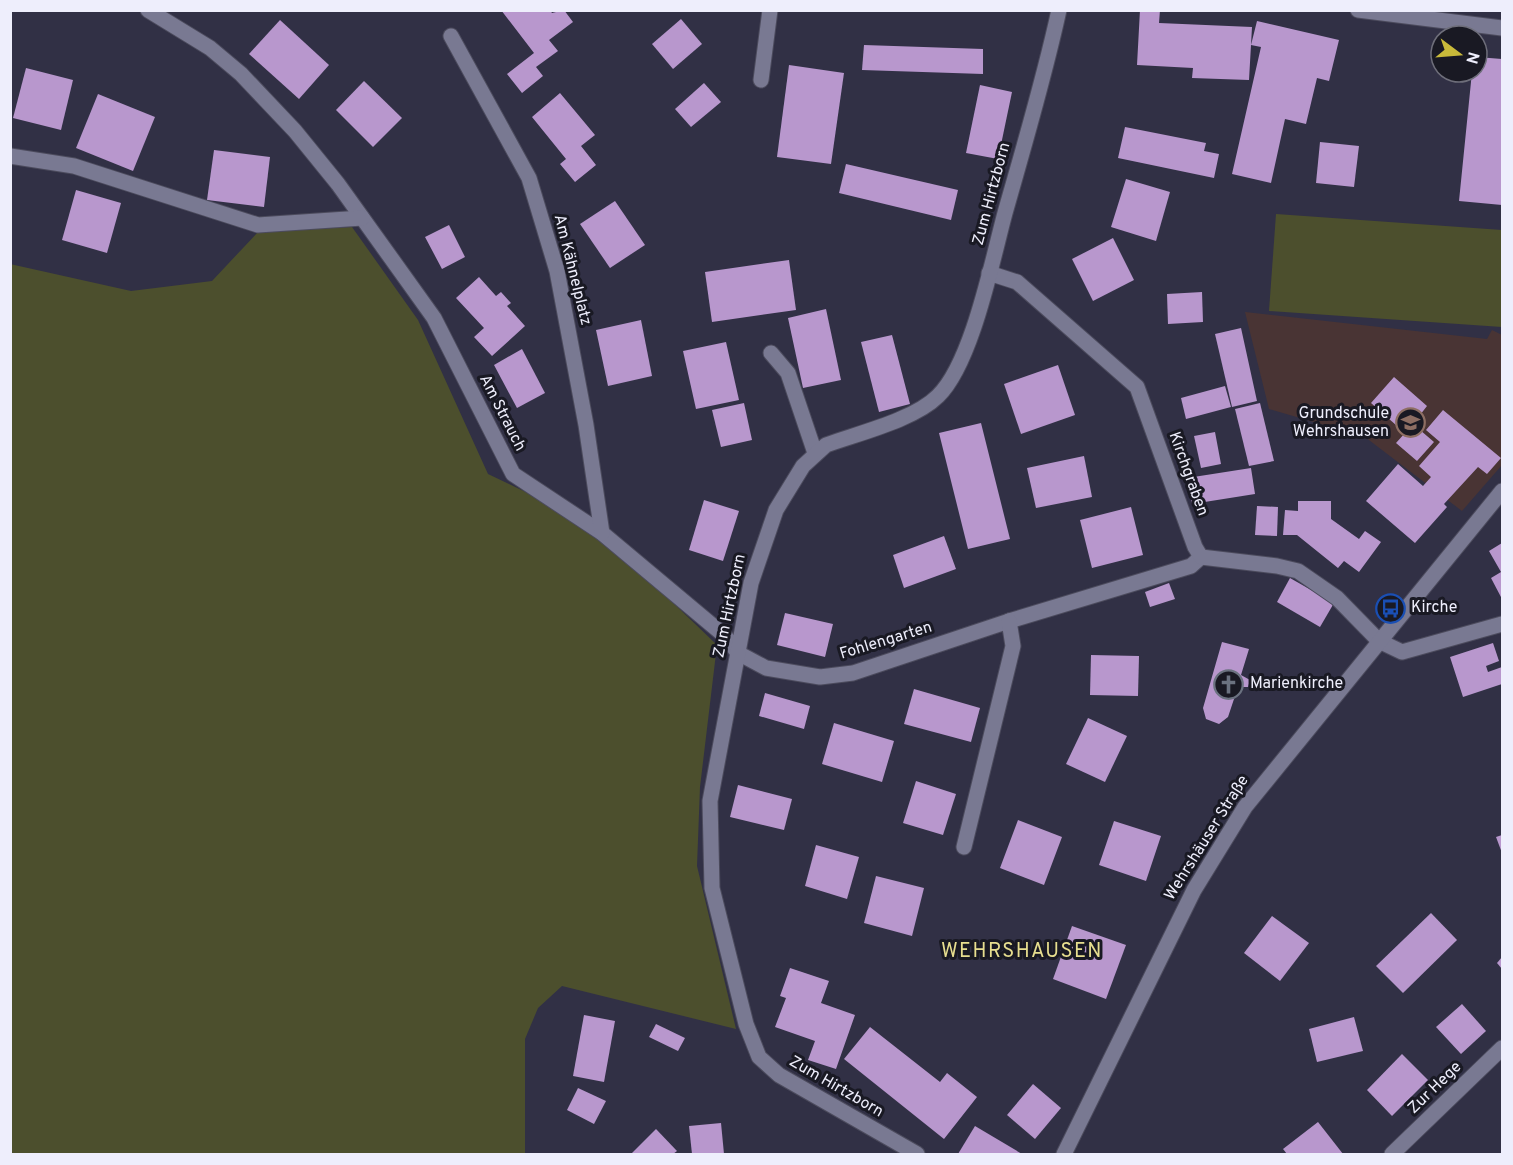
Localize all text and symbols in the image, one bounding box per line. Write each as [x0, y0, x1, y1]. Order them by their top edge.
north arrow [1429, 24, 1489, 84]
text: N [1460, 49, 1483, 66]
street label: Zum Hirtzborn [969, 140, 1015, 248]
street label: Am Kähnelplatz [549, 212, 595, 328]
street label: Am Strauch [474, 371, 530, 455]
place label: Grundschule Wehrshausen [1293, 404, 1389, 442]
school or university icon: Grundschule Wehrshausen [1394, 407, 1426, 439]
street label: Kirchgraben [1164, 429, 1212, 519]
street label: Zum Hirtzborn [709, 552, 751, 660]
bus stop icon: Kirche [1374, 592, 1406, 624]
place label: Kirche [1411, 598, 1457, 618]
street label: Fohlengarten [837, 617, 935, 665]
church icon: Marienkirche [1213, 668, 1245, 700]
place label: Marienkirche [1250, 674, 1343, 694]
street label: Wehrshäuser Straße [1160, 772, 1254, 904]
district label: WEHRSHAUSEN [941, 939, 1103, 965]
street label: Zum Hirtzborn [785, 1052, 887, 1122]
street label: Zur Hege [1404, 1058, 1466, 1118]

